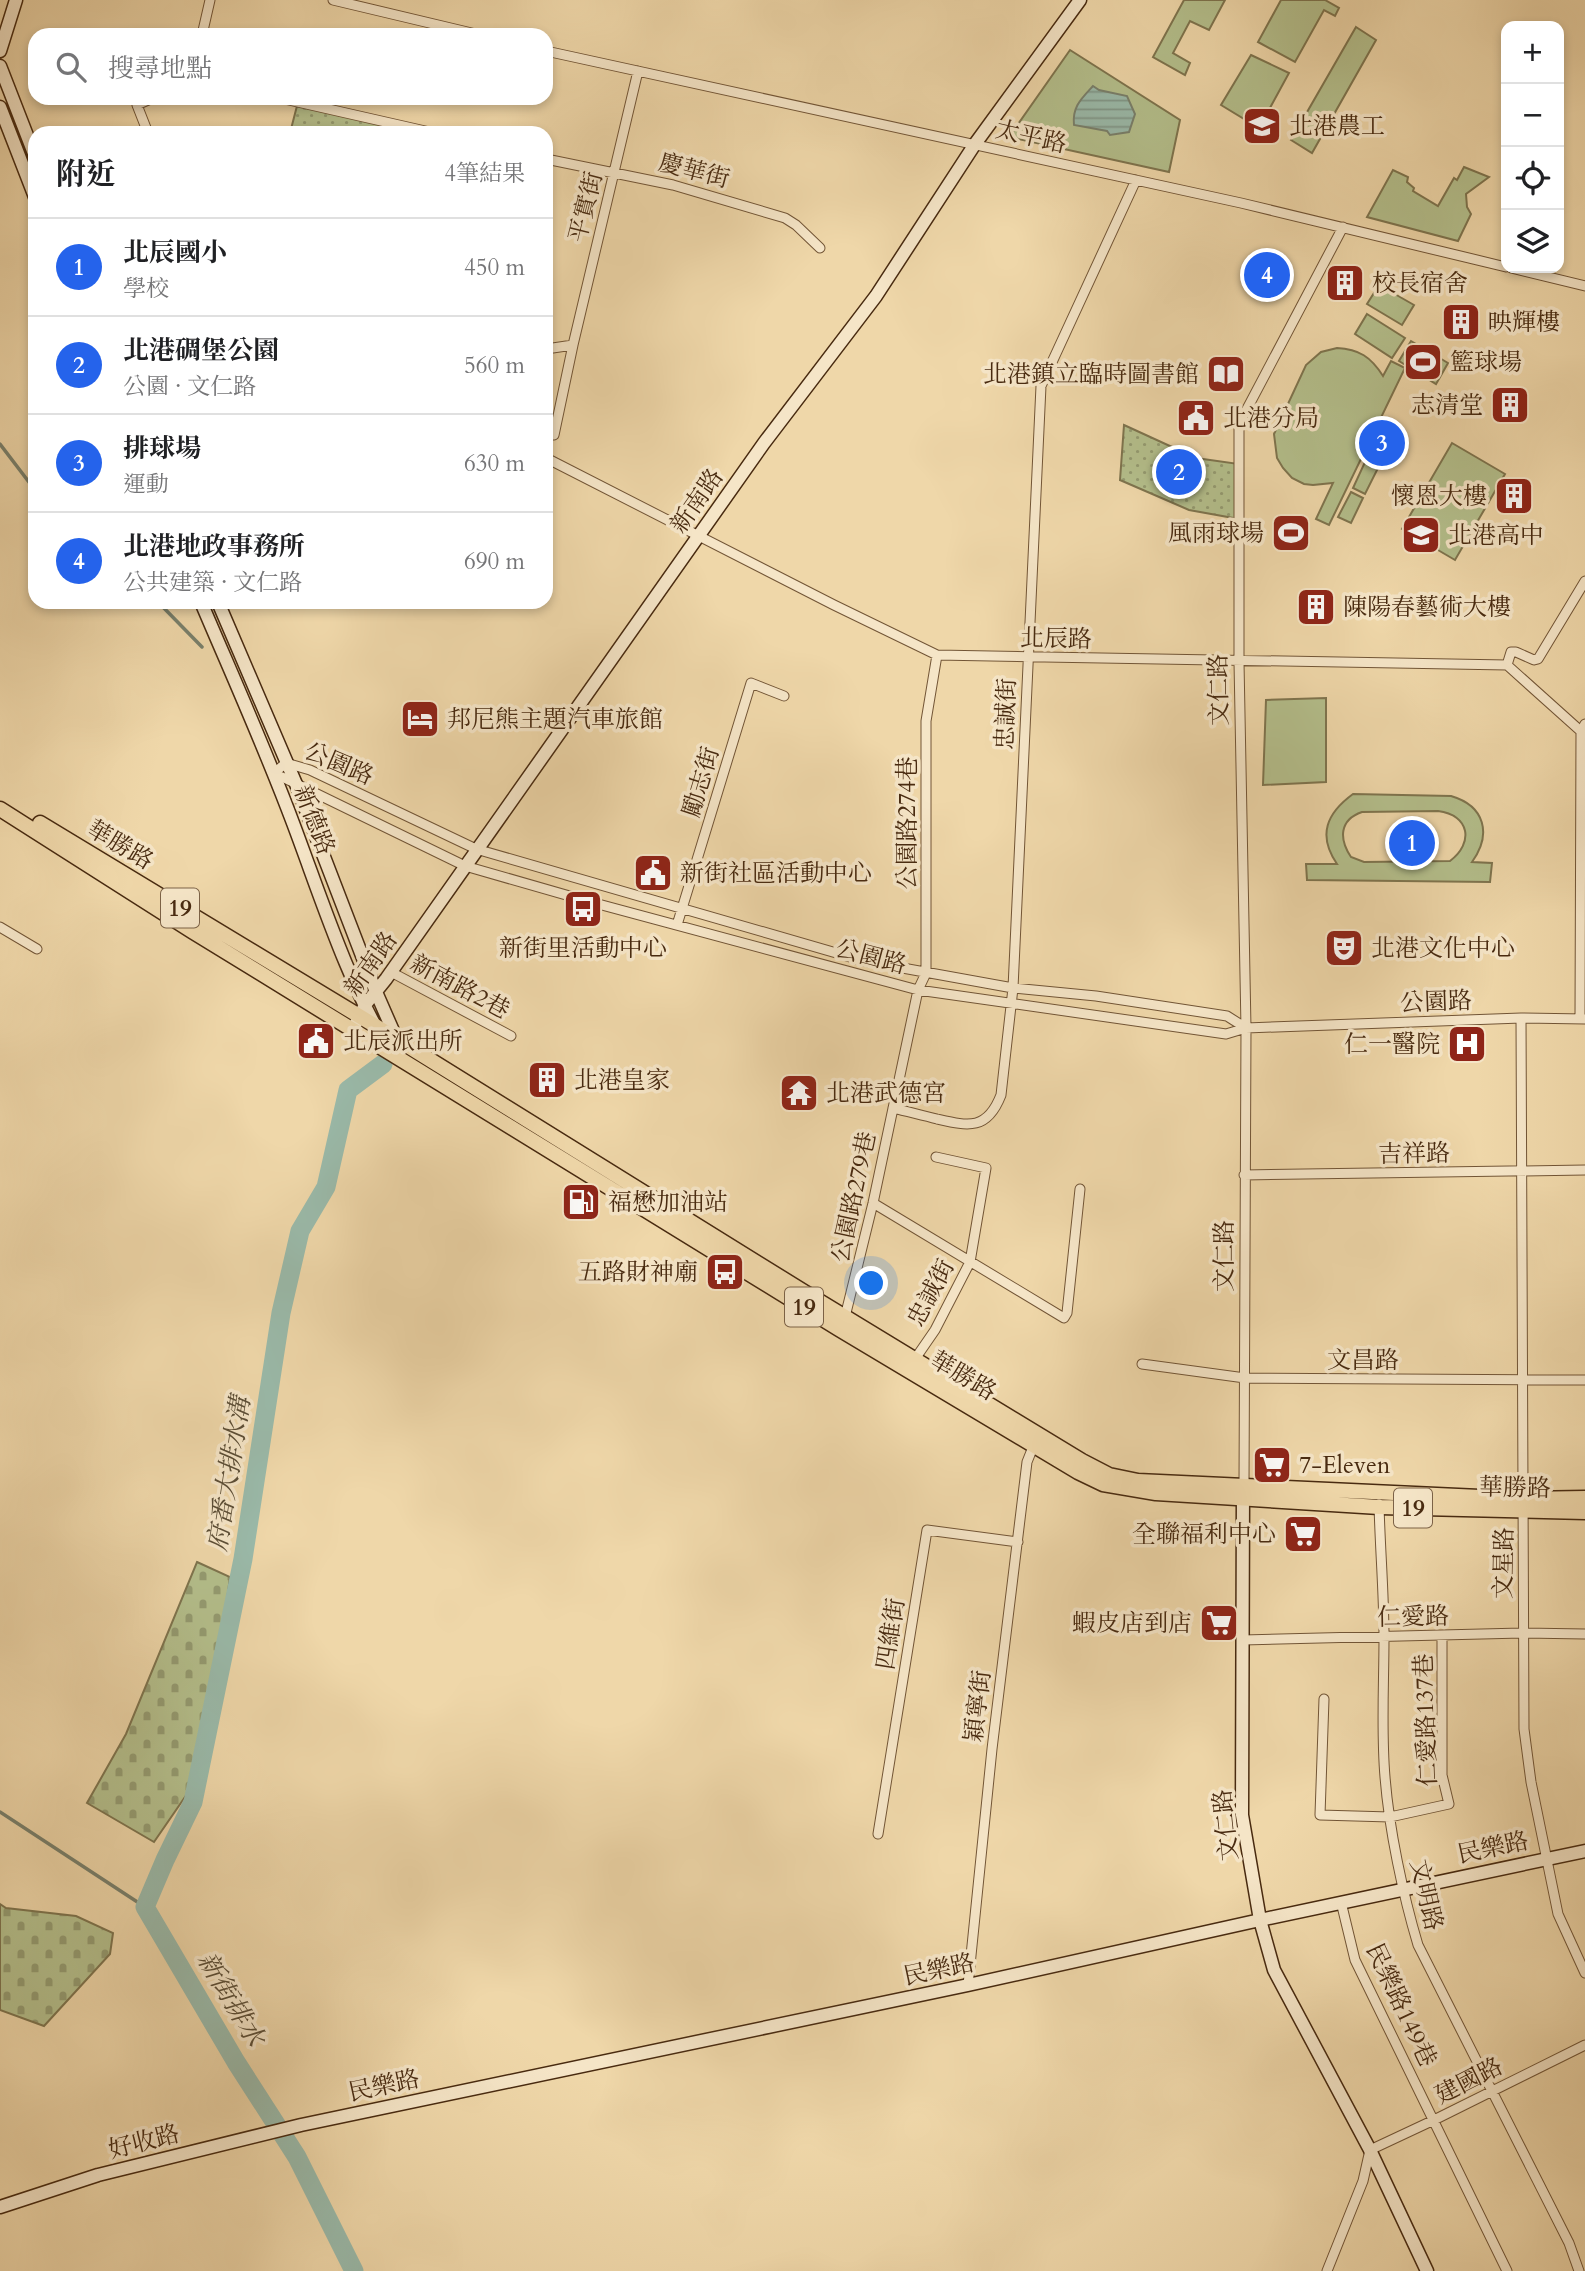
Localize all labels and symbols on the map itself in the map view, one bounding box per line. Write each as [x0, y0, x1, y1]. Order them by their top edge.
school or university icon: 北港農工 [1241, 105, 1283, 147]
place label: 北港農工 [1289, 110, 1385, 143]
street label: 太平路 [992, 113, 1070, 161]
street label: 慶華街 [655, 146, 733, 196]
street label: 平實街 [561, 168, 611, 246]
pin: 4 [1244, 249, 1290, 301]
building icon: 校長宿舍 [1324, 262, 1366, 304]
place label: 校長宿舍 [1372, 267, 1468, 300]
building icon: 映輝樓 [1440, 301, 1482, 343]
place label: 映輝樓 [1488, 306, 1560, 339]
sports icon: 籃球場 [1402, 341, 1444, 383]
place label: 籃球場 [1450, 346, 1522, 379]
library icon: 北港鎮立臨時圖書館 [1205, 353, 1247, 395]
place label: 北港鎮立臨時圖書館 [983, 358, 1199, 391]
building icon: 志清堂 [1489, 384, 1531, 426]
place label: 志清堂 [1411, 389, 1483, 422]
public building icon: 北港分局 [1175, 397, 1217, 439]
place label: 北港分局 [1223, 402, 1319, 435]
pin: 3 [1359, 417, 1405, 469]
pin: 2 [1156, 446, 1202, 498]
street label: 新南路 [663, 462, 731, 540]
building icon: 懷恩大樓 [1493, 475, 1535, 517]
place label: 懷恩大樓 [1391, 480, 1487, 513]
sports icon: 風雨球場 [1270, 512, 1312, 554]
school or university icon: 北港高中 [1400, 514, 1442, 556]
place label: 風雨球場 [1168, 517, 1264, 550]
place label: 北港高中 [1448, 519, 1544, 552]
building icon: 陳陽春藝術大樓 [1295, 586, 1337, 628]
place label: 陳陽春藝術大樓 [1343, 591, 1511, 624]
street label: 北辰路 [1020, 622, 1092, 656]
street label: 文仁路 [1202, 654, 1236, 726]
street label: 忠誠街 [988, 677, 1024, 751]
hotel icon: 邦尼熊主題汽車旅館 [399, 698, 441, 740]
place label: 邦尼熊主題汽車旅館 [447, 703, 663, 736]
street label: 公園路 [299, 735, 379, 793]
street label: 勵志街 [675, 743, 727, 821]
street label: 公園路274巷 [891, 757, 924, 889]
street label: 新德路 [286, 780, 342, 860]
street label: 華勝路 [81, 812, 159, 878]
pin: 1 [1389, 817, 1435, 869]
public building icon: 新街社區活動中心 [632, 852, 674, 894]
place label: 新街社區活動中心 [680, 857, 872, 890]
road number: 19 [161, 888, 199, 928]
bus stop icon: 新街里活動中心 [562, 888, 604, 930]
street label: 新南路 [337, 925, 405, 1003]
theatre icon: 北港文化中心 [1323, 927, 1365, 969]
place label: 新街里活動中心 [499, 932, 667, 965]
street label: 公園路 [832, 932, 910, 982]
place label: 北港文化中心 [1371, 932, 1515, 965]
street label: 新南路2巷 [404, 947, 516, 1027]
street label: 公園路 [1399, 984, 1473, 1020]
public building icon: 北辰派出所 [295, 1020, 337, 1062]
hospital icon: 仁一醫院 [1446, 1023, 1488, 1065]
place label: 北辰派出所 [343, 1025, 463, 1058]
place label: 仁一醫院 [1344, 1028, 1440, 1061]
building icon: 北港皇家 [526, 1059, 568, 1101]
place label: 北港皇家 [574, 1064, 670, 1097]
temple icon: 北港武德宮 [778, 1072, 820, 1114]
place label: 北港武德宮 [826, 1077, 946, 1110]
street label: 公園路279巷 [824, 1129, 884, 1265]
street label: 吉祥路 [1378, 1137, 1450, 1171]
fuel station icon: 福懋加油站 [560, 1181, 602, 1223]
place label: 福懋加油站 [608, 1186, 728, 1219]
street label: 文仁路 [1208, 1220, 1241, 1292]
bus stop icon: 五路財神廟 [704, 1251, 746, 1293]
street label: 忠誠街 [900, 1253, 962, 1333]
place label: 五路財神廟 [578, 1256, 698, 1289]
your location [854, 1266, 888, 1300]
road number: 19 [785, 1288, 823, 1326]
street label: 華勝路 [924, 1343, 1002, 1409]
street label: 文昌路 [1327, 1344, 1399, 1377]
water label: 府番大排水溝 [200, 1390, 259, 1554]
supermarket icon: 7-Eleven [1251, 1444, 1293, 1486]
place label: 7-Eleven [1299, 1449, 1391, 1482]
street label: 華勝路 [1479, 1471, 1551, 1505]
road number: 19 [1394, 1488, 1432, 1527]
supermarket icon: 全聯福利中心 [1282, 1513, 1324, 1555]
place label: 全聯福利中心 [1132, 1518, 1276, 1551]
street label: 文星路 [1487, 1527, 1521, 1599]
street label: 四維街 [869, 1596, 913, 1672]
street label: 仁愛路 [1377, 1600, 1449, 1634]
supermarket icon: 蝦皮店到店 [1198, 1602, 1240, 1644]
place label: 蝦皮店到店 [1072, 1607, 1192, 1640]
street label: 仁愛路137巷 [1407, 1653, 1445, 1787]
street label: 穎寧街 [957, 1668, 999, 1744]
street label: 文仁路 [1206, 1787, 1246, 1863]
street label: 民樂路 [1454, 1824, 1532, 1872]
street label: 文明路 [1402, 1856, 1450, 1934]
street label: 民樂路149巷 [1358, 1938, 1444, 2072]
water label: 新街排水 [189, 1945, 274, 2055]
street label: 民樂路 [900, 1946, 978, 1994]
street label: 建國路 [1429, 2050, 1509, 2112]
street label: 民樂路 [345, 2062, 423, 2110]
street label: 好收路 [105, 2117, 183, 2167]

